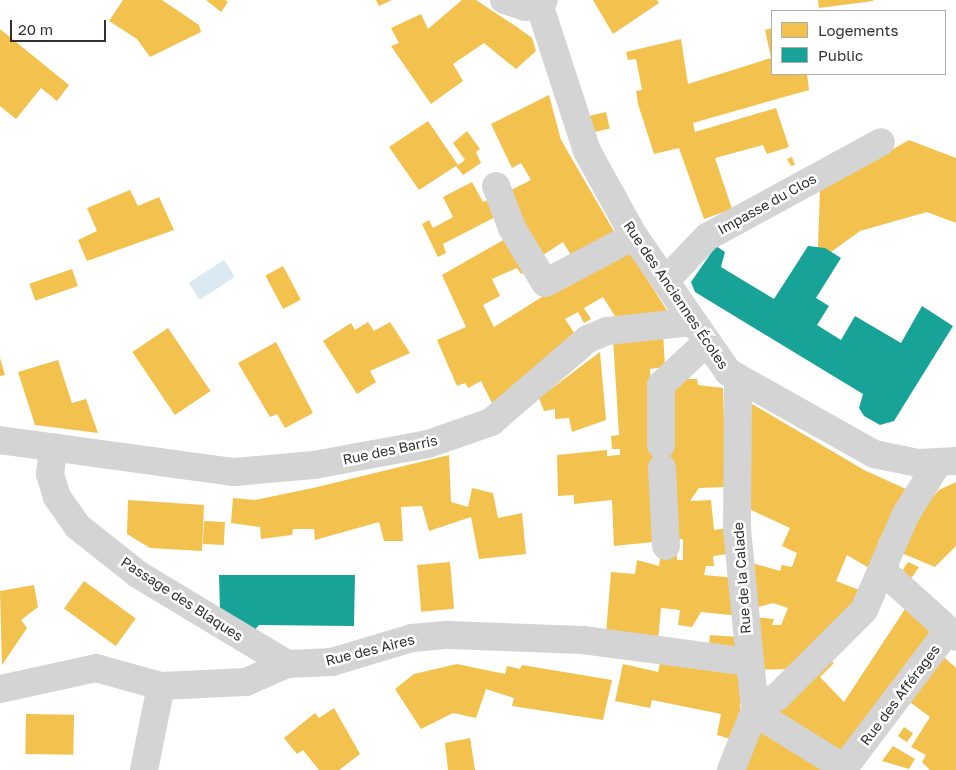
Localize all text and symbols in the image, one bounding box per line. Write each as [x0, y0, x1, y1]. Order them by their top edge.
scale bar [12, 10, 109, 42]
legend [771, 10, 946, 75]
text: 20 m [18, 20, 53, 38]
text: Logements [818, 21, 898, 39]
text: Public [818, 46, 863, 64]
street label: Impasse du Clos [715, 170, 819, 238]
street label: Rue des Anciennes Écoles [620, 218, 732, 372]
street label: Rue des Barris [341, 432, 439, 468]
street label: Rue de la Calade [730, 522, 754, 634]
street label: Passage des Blaques [118, 553, 246, 645]
street label: Rue des Aires [324, 631, 416, 669]
street label: Rue des Afférages [857, 641, 943, 749]

